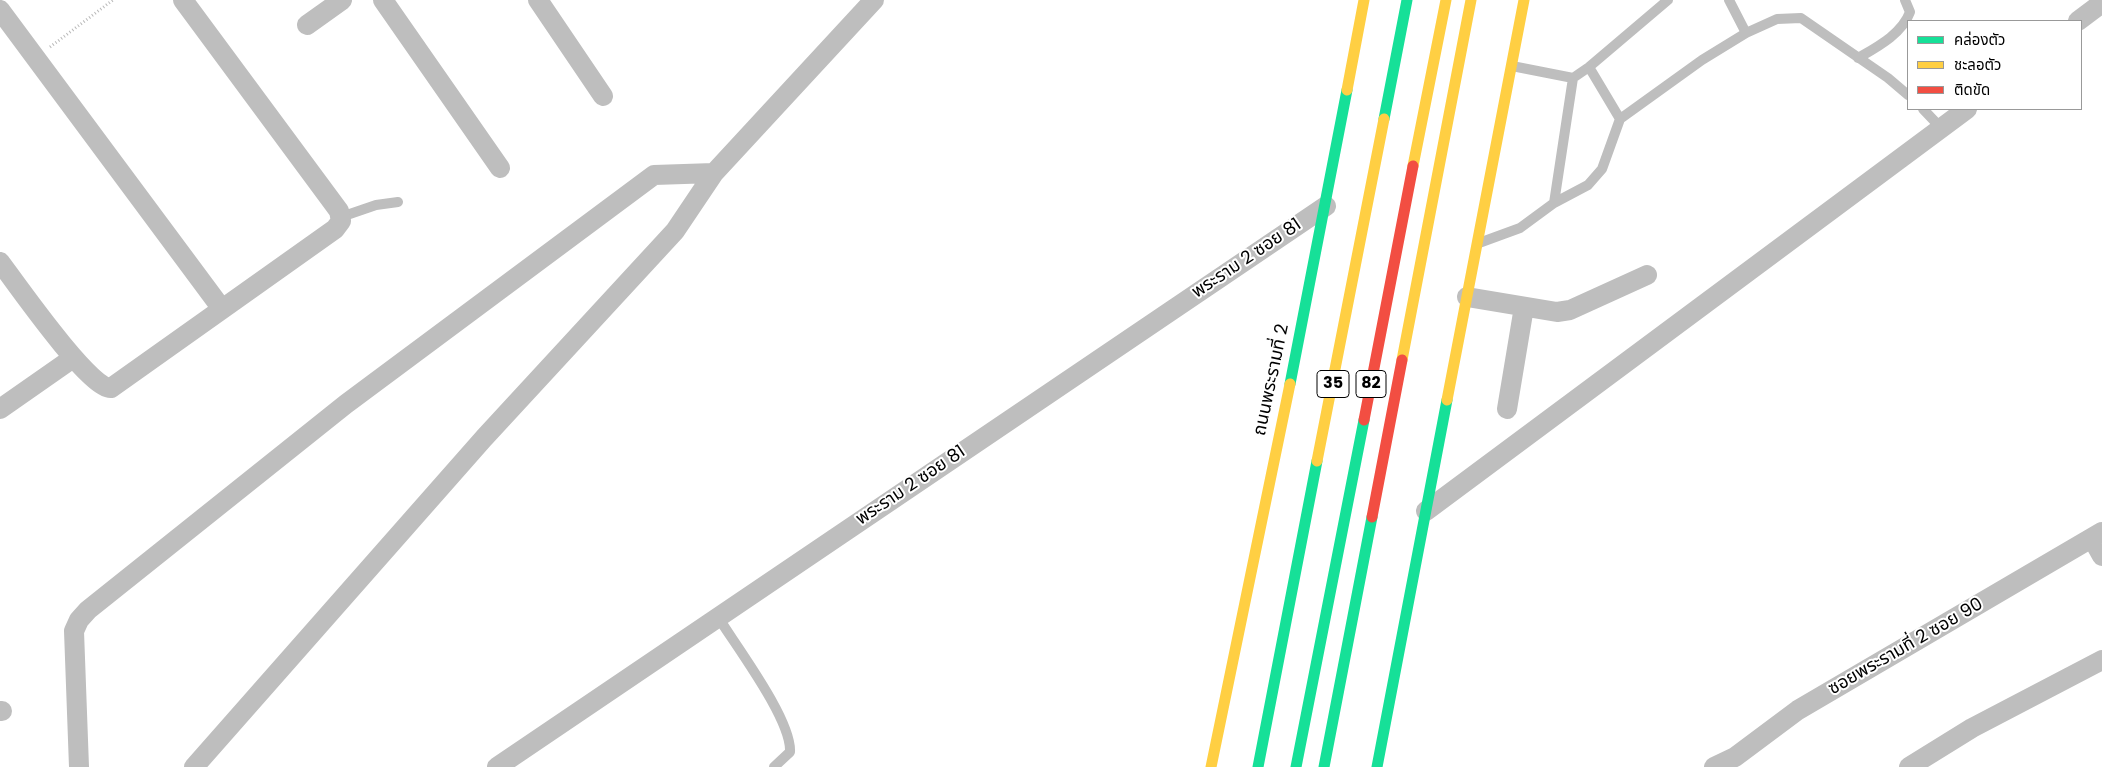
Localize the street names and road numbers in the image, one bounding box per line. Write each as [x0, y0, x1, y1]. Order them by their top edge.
street label: พระราม 2 ซอย 81 [1188, 214, 1306, 304]
street label: ถนนพระรามที่ 2 [1250, 322, 1294, 438]
road number: 35 [1317, 370, 1349, 398]
road number: 82 [1356, 370, 1386, 398]
street label: พระราม 2 ซอย 81 [852, 441, 970, 531]
street label: ซอยพระรามที่ 2 ซอย 90 [1825, 594, 1987, 700]

